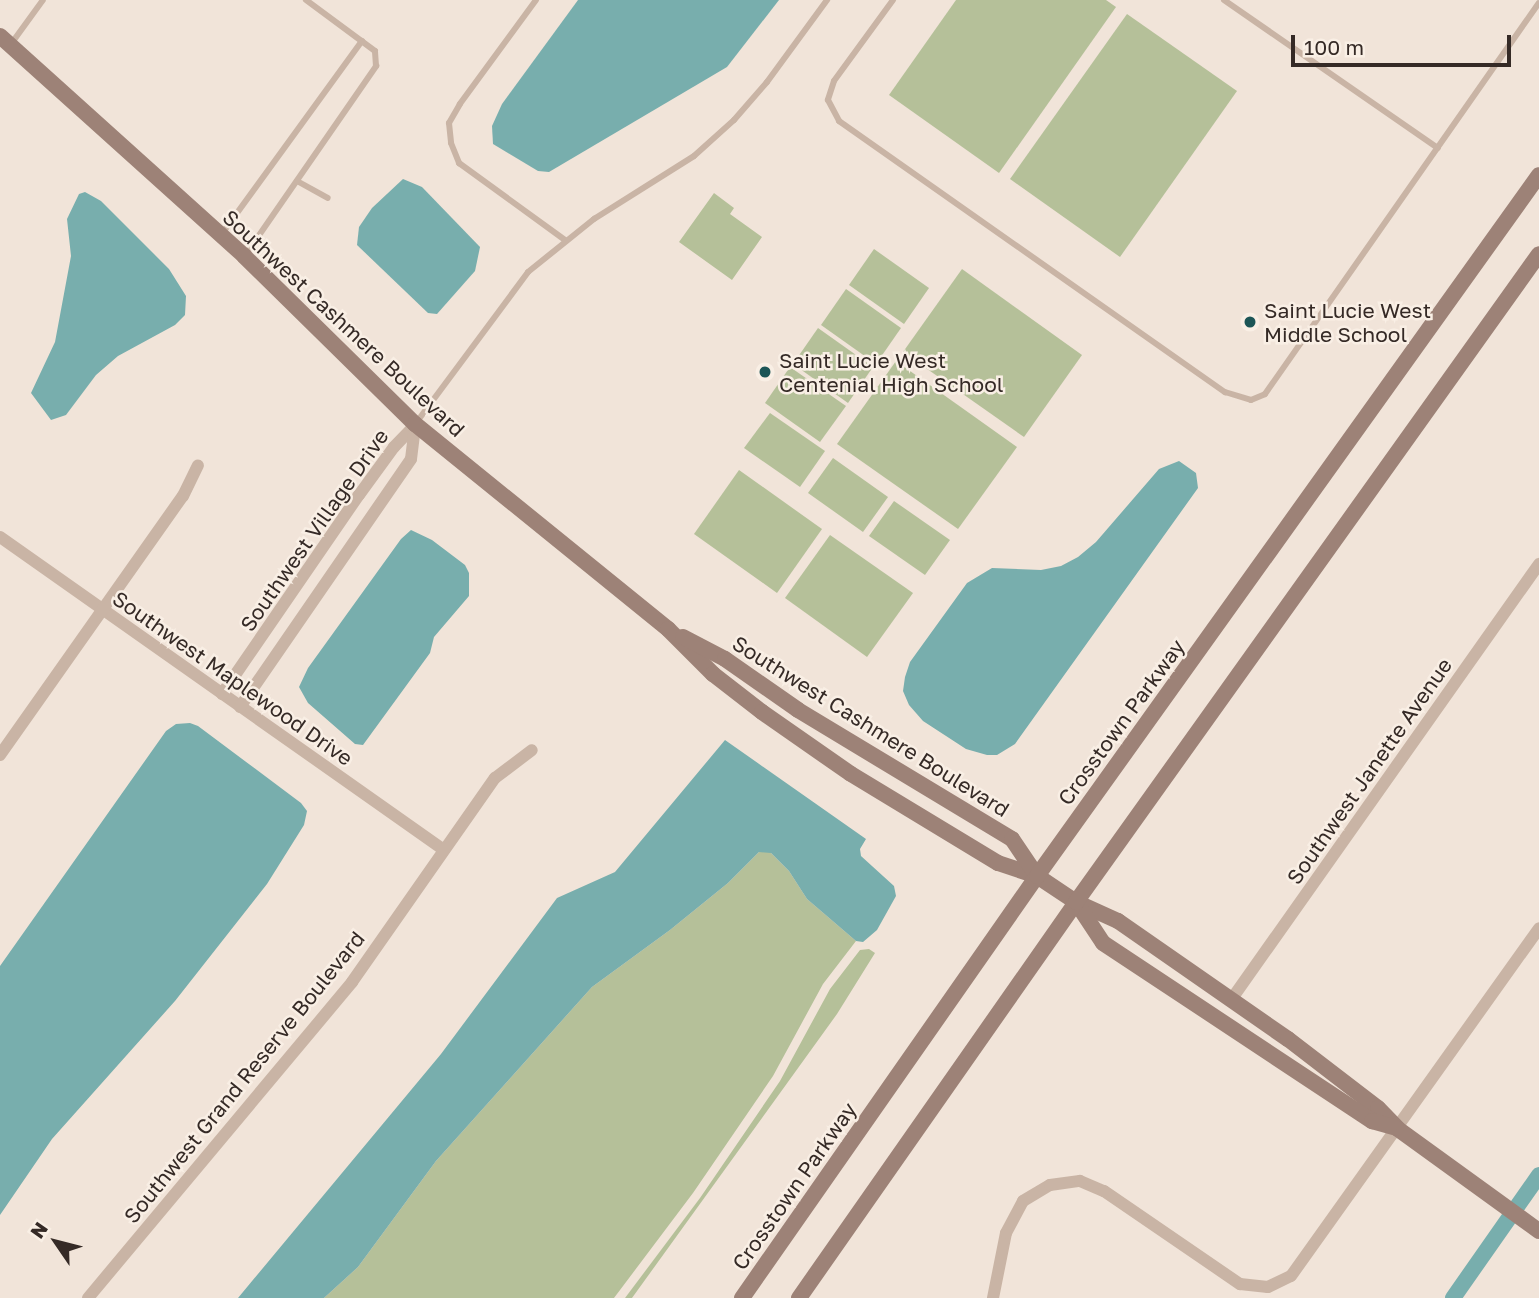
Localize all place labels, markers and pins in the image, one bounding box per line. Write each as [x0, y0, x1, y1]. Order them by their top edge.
place label: Saint Lucie West Middle School [1264, 297, 1431, 347]
marker: Saint Lucie West Middle School [1242, 314, 1258, 330]
place label: Saint Lucie West Centenial High School [779, 347, 1004, 397]
marker: Saint Lucie West Centenial High School [757, 364, 773, 380]

